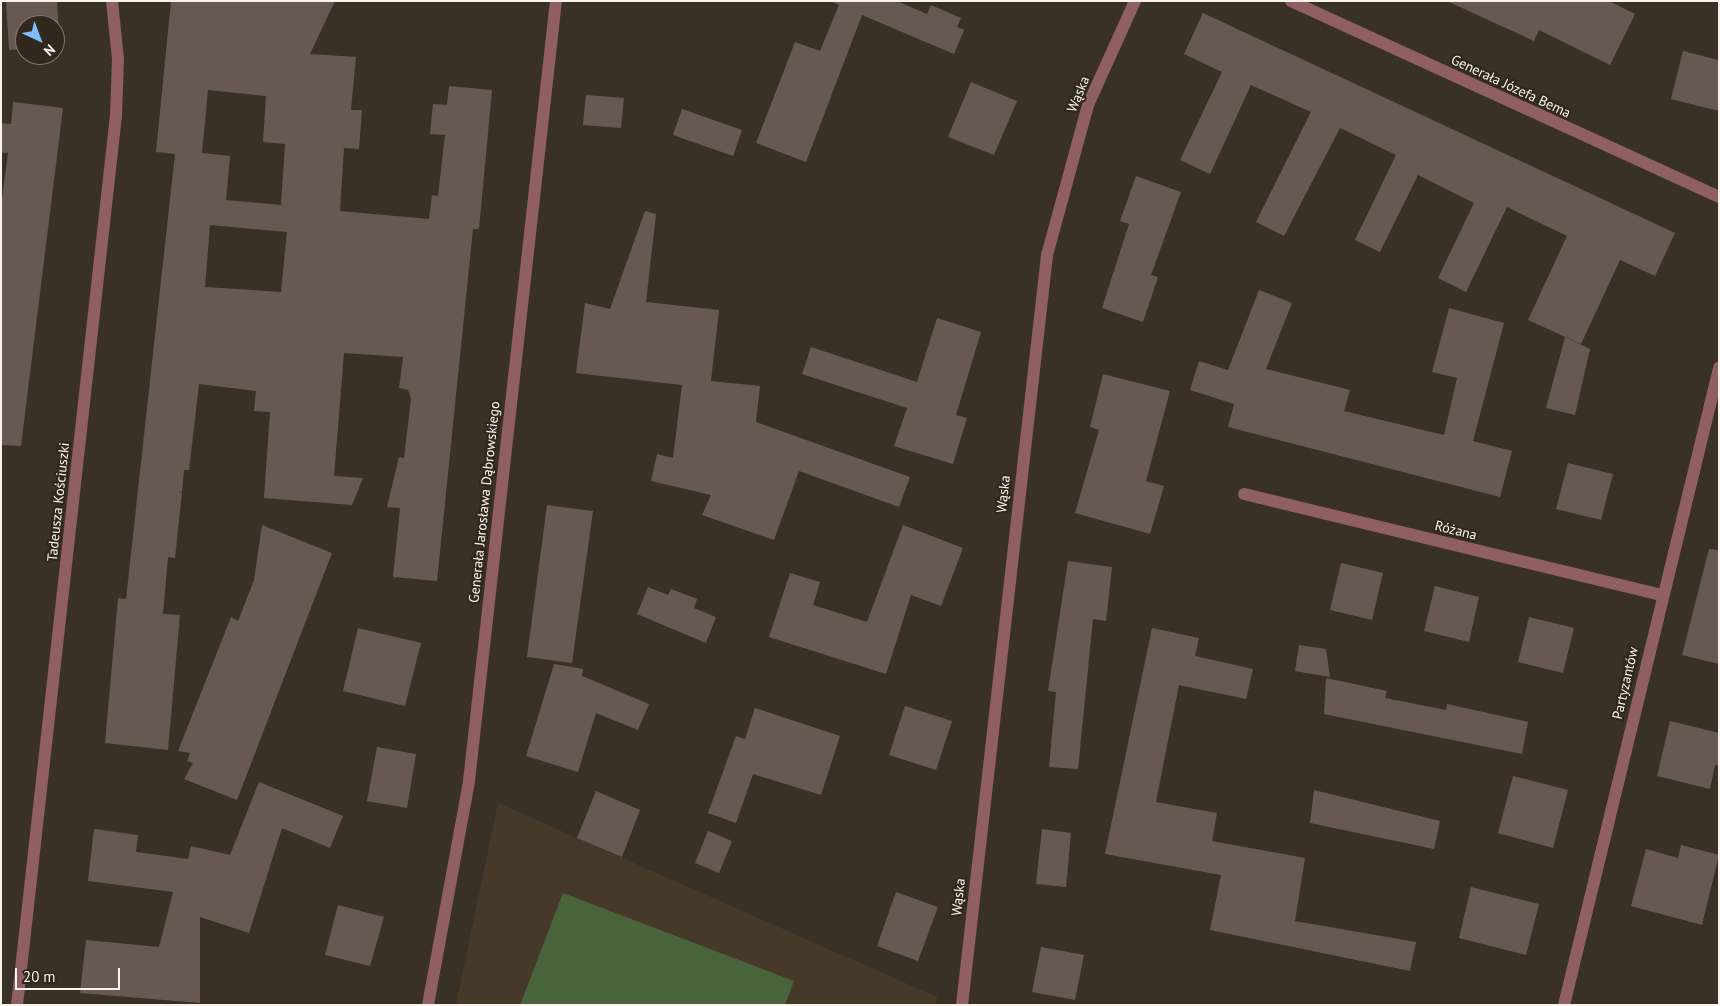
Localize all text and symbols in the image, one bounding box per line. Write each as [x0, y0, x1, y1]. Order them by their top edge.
north arrow [15, 15, 65, 65]
text: N [40, 41, 59, 60]
street label: Generała Józefa Bema [1448, 51, 1574, 121]
street label: Wąska [1063, 73, 1093, 115]
street label: Generała Jarosława Dąbrowskiego [465, 400, 503, 604]
street label: Tadeusza Kościuszki [43, 442, 73, 562]
street label: Wąska [993, 474, 1013, 514]
street label: Różana [1433, 517, 1479, 543]
street label: Partyzantów [1609, 645, 1641, 721]
street label: Wąska [948, 877, 968, 917]
scale bar [18, 958, 122, 990]
text: 20 m [23, 967, 56, 986]

